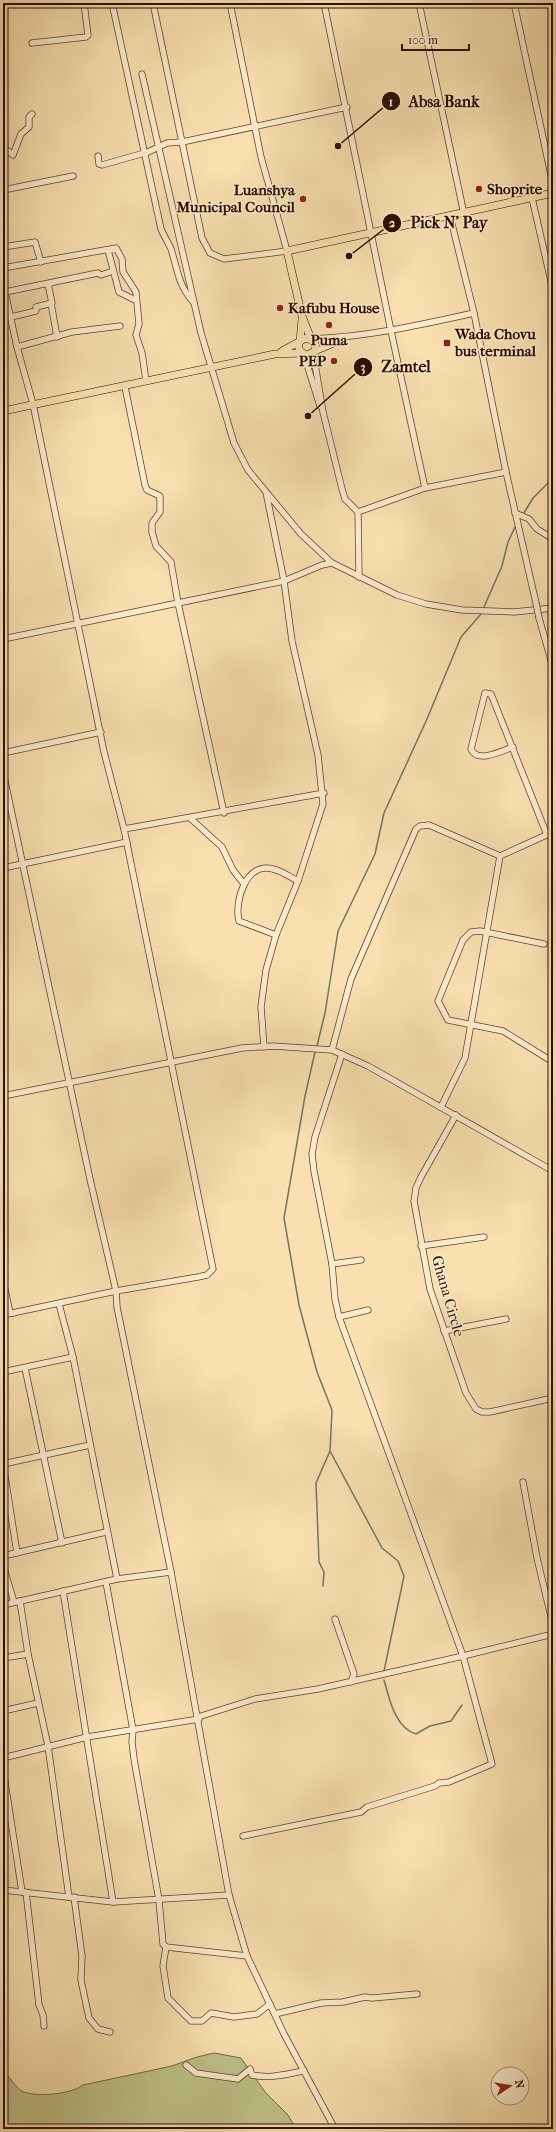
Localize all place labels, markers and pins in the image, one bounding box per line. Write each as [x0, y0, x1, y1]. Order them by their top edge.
callout: Absa Bank [381, 87, 488, 115]
place label: Shoprite [487, 180, 543, 198]
place label: Luanshya Municipal Council [176, 181, 296, 216]
marker: Shoprite [474, 184, 484, 194]
marker: Luanshya Municipal Council [298, 194, 308, 204]
callout: Pick N' Pay [382, 209, 495, 237]
place label: Kafubu House [288, 299, 380, 317]
marker: Kafubu House [275, 303, 285, 313]
marker: Puma [324, 320, 334, 330]
place label: Wada Chovu bus terminal [454, 325, 537, 360]
place label: Puma [311, 331, 349, 349]
marker: Wada Chovu bus terminal [442, 338, 452, 348]
place label: PEP [299, 352, 326, 370]
callout: Zamtel [353, 353, 439, 381]
marker: PEP [329, 356, 339, 366]

